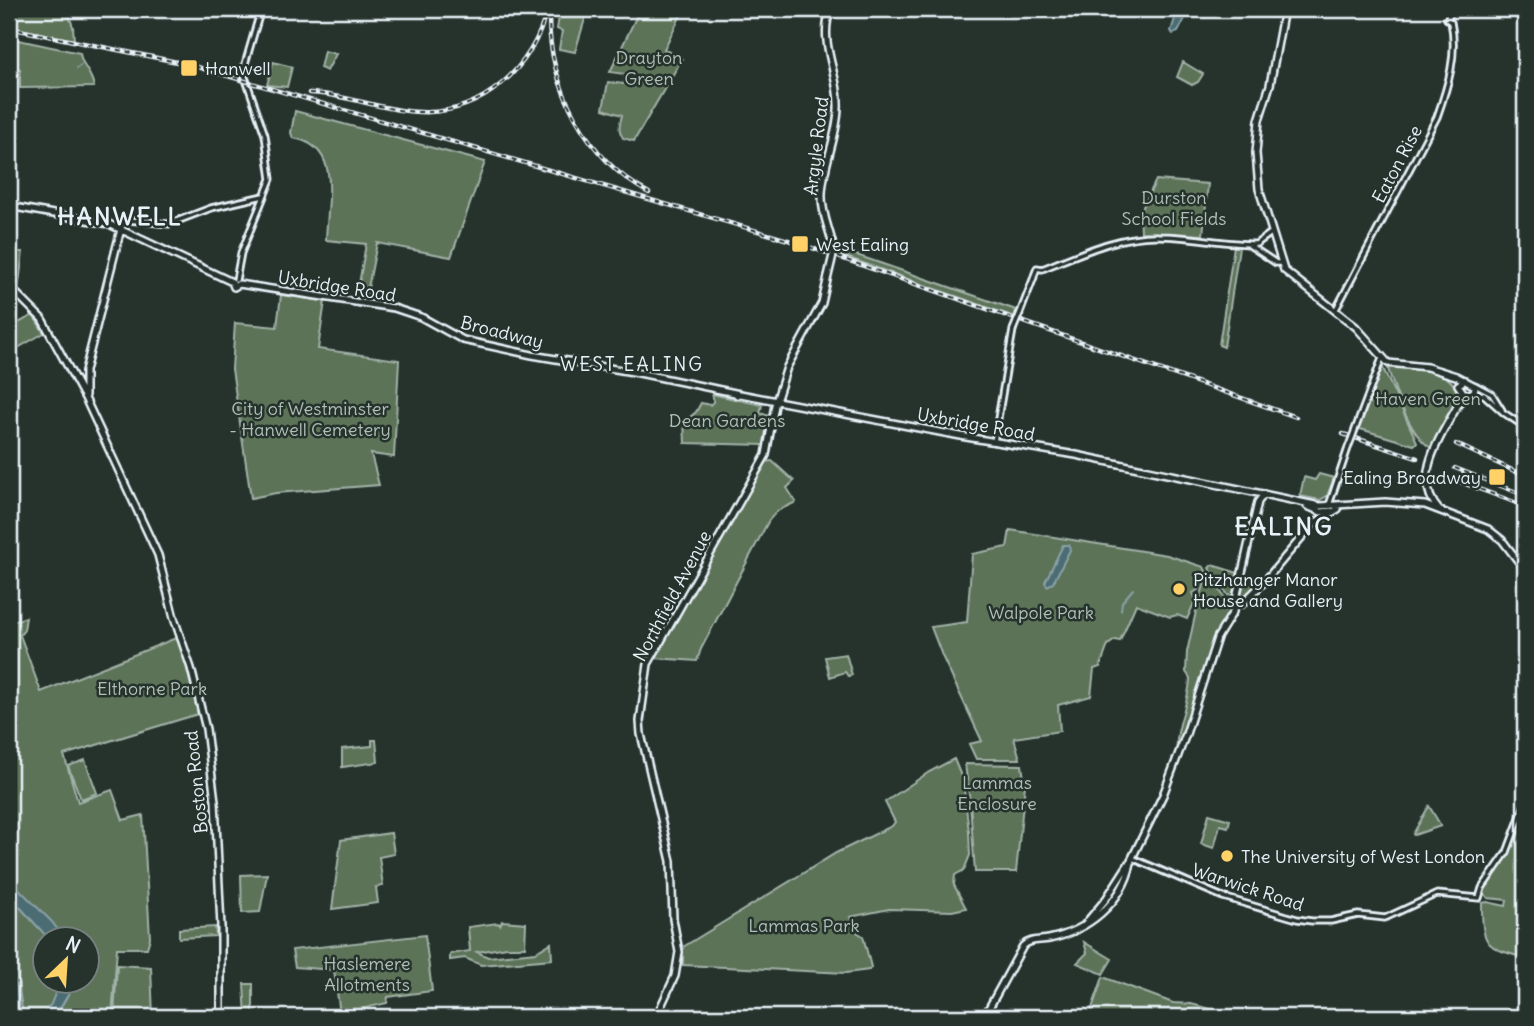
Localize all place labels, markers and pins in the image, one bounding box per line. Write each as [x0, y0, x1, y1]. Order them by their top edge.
place label: Hanwell [205, 57, 270, 80]
marker: Hanwell [179, 58, 199, 78]
place label: West Ealing [816, 233, 909, 256]
marker: West Ealing [790, 234, 810, 254]
place label: Ealing Broadway [1343, 466, 1481, 489]
marker: Ealing Broadway [1487, 467, 1507, 487]
place label: Pitzhanger Manor House and Gallery [1193, 568, 1343, 612]
marker: Pitzhanger Manor House and Gallery [1171, 581, 1187, 597]
place label: The University of West London [1241, 845, 1485, 868]
marker: The University of West London [1219, 848, 1235, 864]

